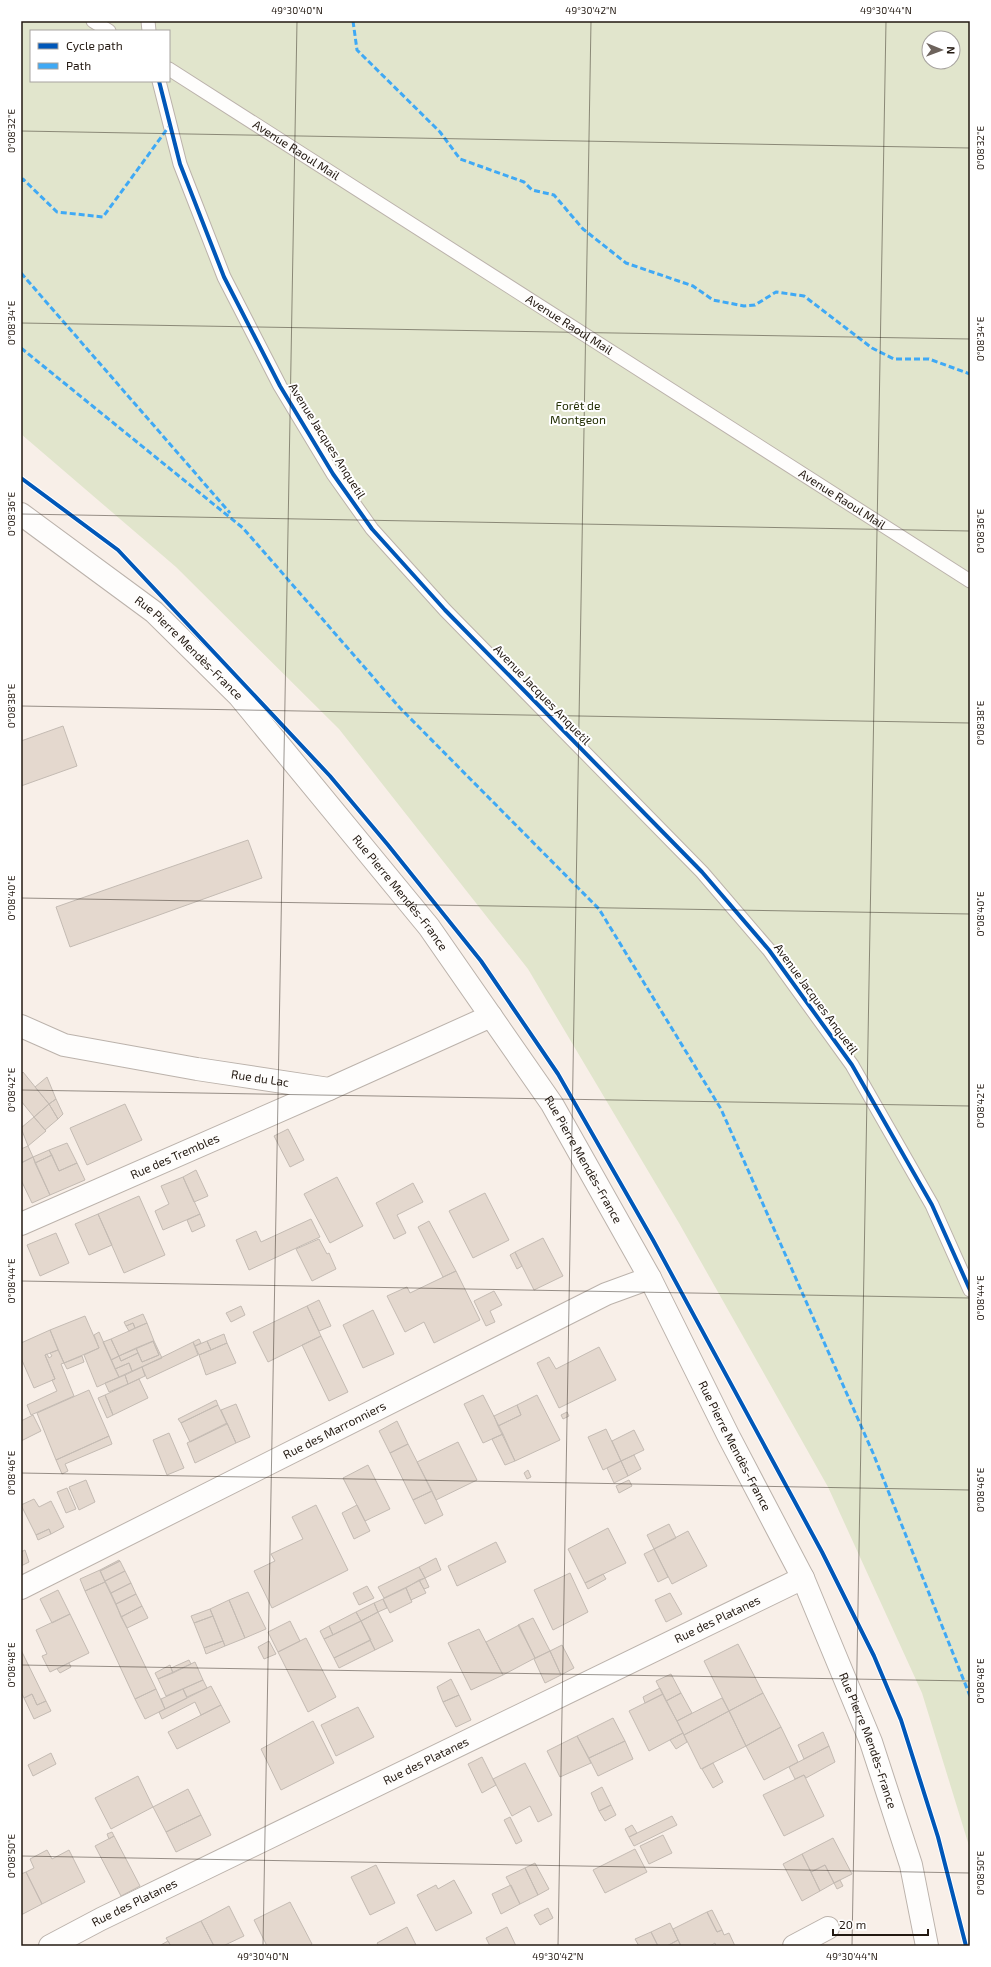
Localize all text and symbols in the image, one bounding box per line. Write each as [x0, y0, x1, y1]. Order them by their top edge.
text: 49°30'40"N [271, 4, 323, 16]
text: 49°30'42"N [565, 4, 617, 16]
text: 49°30'44"N [860, 4, 912, 16]
legend [30, 30, 170, 82]
north arrow [921, 30, 961, 70]
text: Cycle path [66, 38, 123, 52]
text: N [945, 46, 958, 54]
text: Path [66, 58, 91, 72]
text: 0°08'32"E [5, 109, 17, 153]
street label: Avenue Raoul Mail [251, 117, 343, 183]
text: 0°08'32"E [974, 126, 986, 170]
street label: Avenue Raoul Mail [524, 291, 616, 357]
text: 0°08'34"E [5, 300, 17, 345]
text: 0°08'34"E [974, 316, 986, 361]
street label: Avenue Jacques Anquetil [287, 380, 369, 501]
park label: Forêt de Montgeon [550, 398, 606, 426]
street label: Avenue Raoul Mail [797, 466, 889, 532]
text: 0°08'36"E [5, 491, 17, 536]
text: 0°08'36"E [974, 508, 986, 553]
street label: Rue Pierre Mendès-France [132, 592, 246, 702]
street label: Avenue Jacques Anquetil [491, 641, 594, 747]
text: 0°08'38"E [5, 683, 17, 728]
text: 0°08'38"E [974, 700, 986, 745]
street label: Rue Pierre Mendès-France [350, 832, 451, 953]
text: 0°08'40"E [5, 875, 17, 920]
text: 0°08'40"E [974, 891, 986, 936]
street label: Avenue Jacques Anquetil [772, 940, 862, 1057]
street label: Rue du Lac [230, 1066, 290, 1089]
text: 0°08'42"E [5, 1067, 17, 1112]
text: 0°08'42"E [974, 1083, 986, 1128]
street label: Rue Pierre Mendès-France [542, 1092, 626, 1225]
street label: Rue des Trembles [128, 1130, 221, 1181]
text: 0°08'44"E [5, 1258, 17, 1304]
text: 0°08'44"E [974, 1275, 986, 1321]
street label: Rue Pierre Mendès-France [696, 1378, 774, 1513]
street label: Rue des Marronniers [280, 1398, 388, 1461]
text: 0°08'46"E [5, 1450, 17, 1495]
text: 0°08'46"E [974, 1467, 986, 1512]
street label: Rue des Platanes [672, 1592, 762, 1645]
text: 0°08'48"E [5, 1642, 17, 1688]
text: 0°08'48"E [974, 1658, 986, 1704]
street label: Rue Pierre Mendès-France [837, 1670, 900, 1810]
street label: Rue des Platanes [380, 1734, 471, 1787]
text: 0°08'50"E [5, 1833, 17, 1878]
text: 0°08'50"E [974, 1850, 986, 1895]
street label: Rue des Platanes [89, 1875, 179, 1929]
scale bar [833, 1911, 928, 1937]
text: 20 m [839, 1917, 866, 1931]
text: 49°30'40"N [237, 1950, 289, 1962]
text: 49°30'42"N [532, 1950, 584, 1962]
text: 49°30'44"N [826, 1950, 878, 1962]

